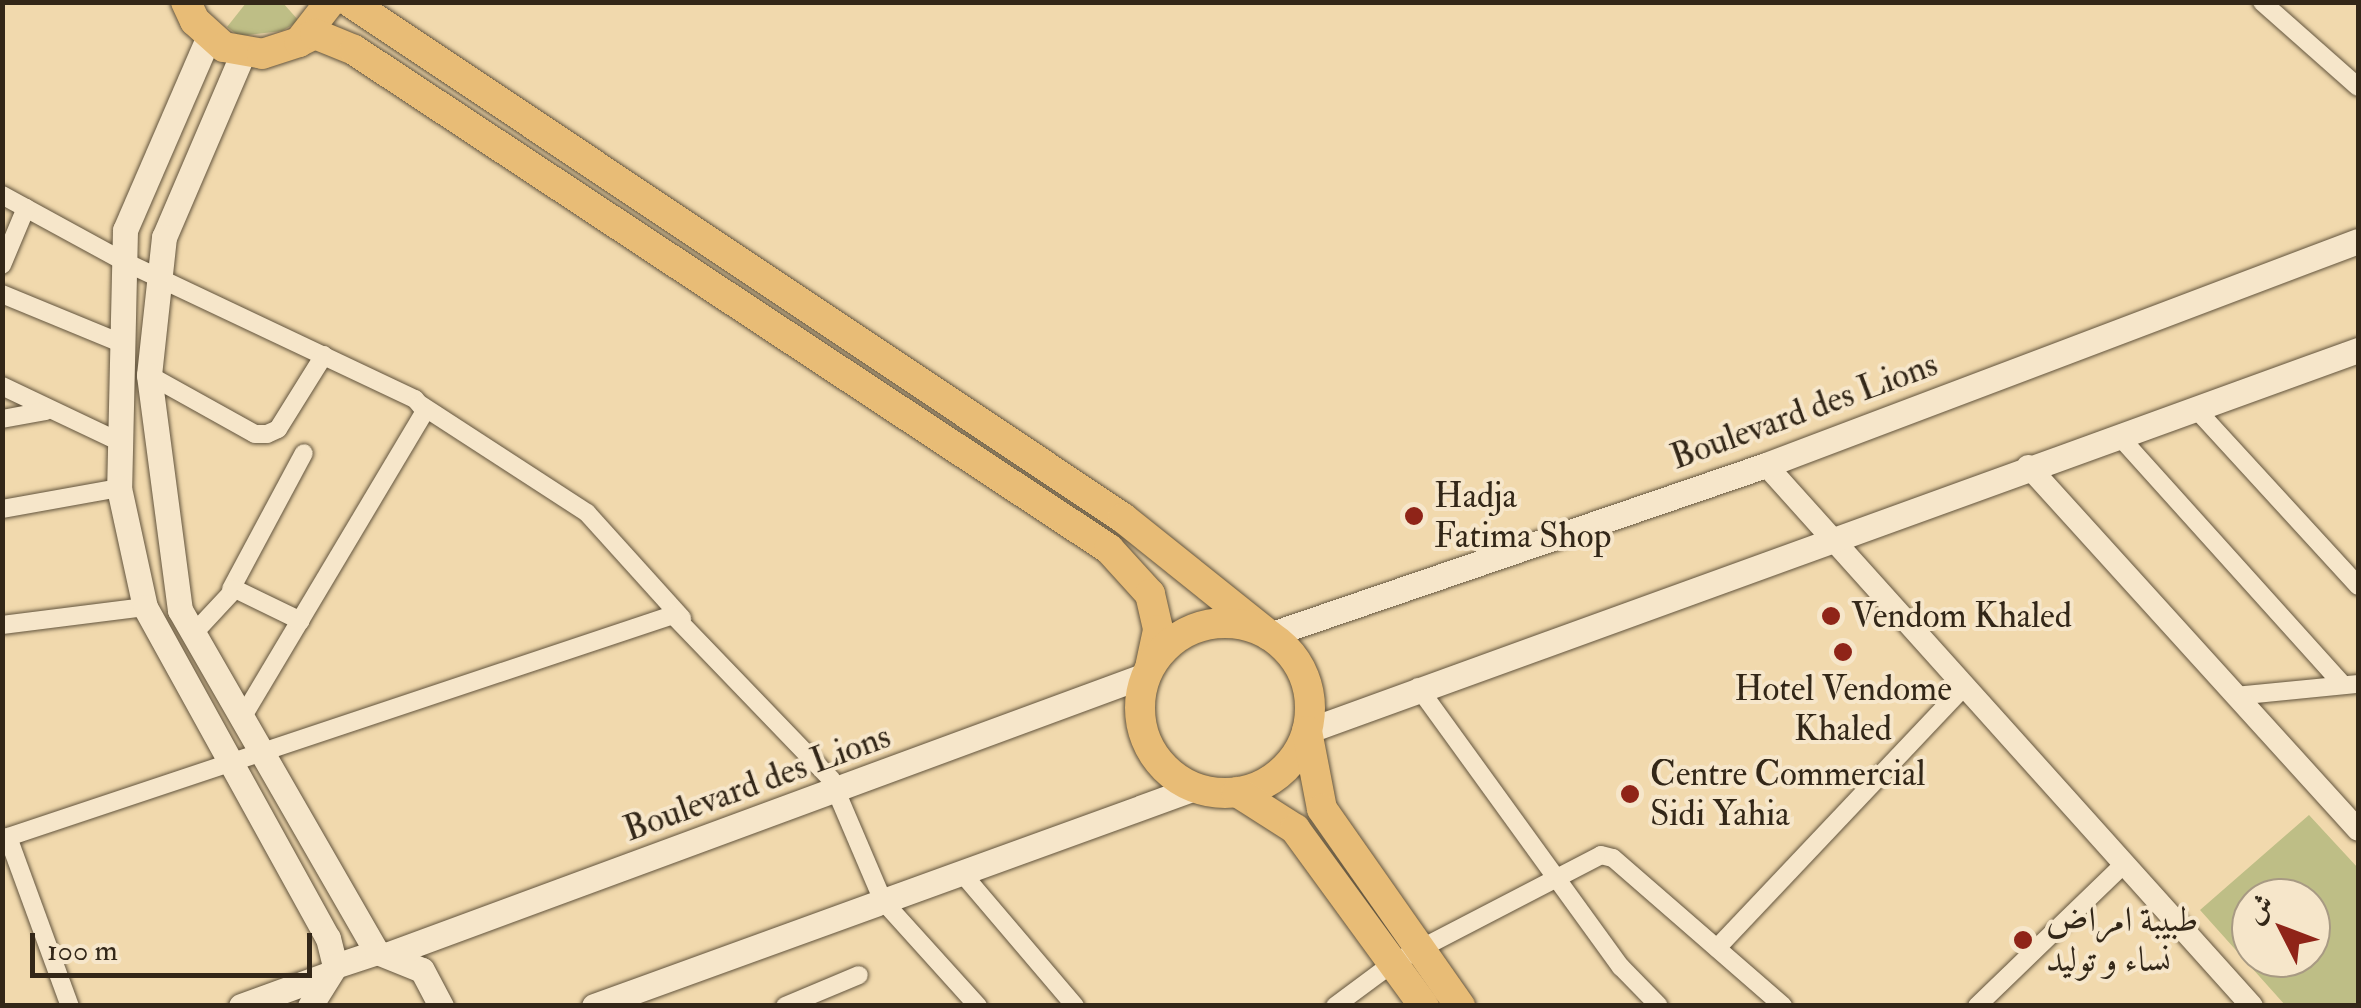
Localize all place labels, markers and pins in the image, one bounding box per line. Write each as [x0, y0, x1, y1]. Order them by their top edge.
place label: Hadja Fatima Shop [1434, 475, 1611, 557]
marker: Hadja Fatima Shop [1403, 505, 1425, 527]
place label: Vendom Khaled [1851, 595, 2072, 637]
marker: Vendom Khaled [1820, 605, 1842, 627]
marker: Hotel Vendome Khaled [1832, 641, 1854, 663]
place label: Hotel Vendome Khaled [1734, 668, 1952, 750]
place label: Centre Commercial Sidi Yahia [1650, 753, 1925, 835]
marker: Centre Commercial Sidi Yahia [1619, 783, 1641, 805]
place label: طبيبة امراض نساء و توليد [2046, 899, 2198, 981]
marker: طبيبة امراض نساء و توليد [2010, 927, 2036, 953]

